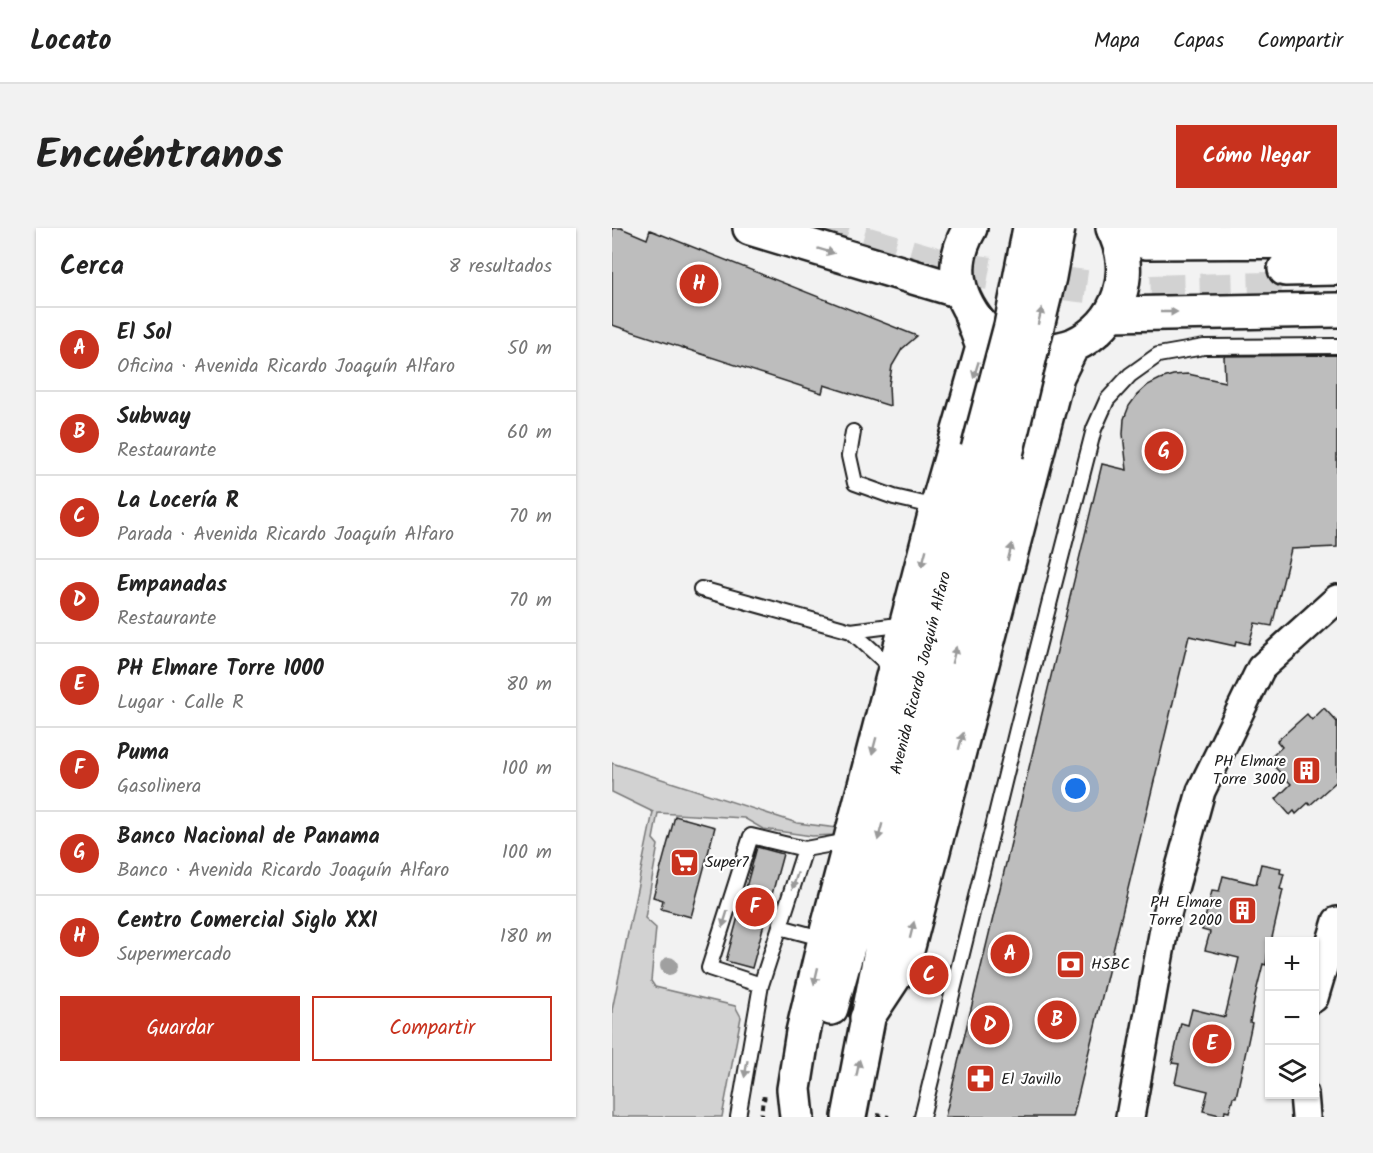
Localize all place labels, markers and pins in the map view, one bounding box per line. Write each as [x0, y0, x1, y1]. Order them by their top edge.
pin: H [680, 262, 718, 306]
pin: G [1144, 428, 1184, 474]
place label: PH Elmare Torre 3000 [1213, 749, 1286, 792]
building icon: PH Elmare Torre 3000 [1291, 754, 1323, 786]
supermarket icon: Super7 [668, 846, 700, 878]
place label: Super7 [705, 850, 749, 875]
pin: F [736, 884, 774, 930]
place label: PH Elmare Torre 2000 [1149, 890, 1222, 933]
building icon: PH Elmare Torre 2000 [1227, 895, 1259, 927]
pin: A [990, 932, 1030, 976]
bank icon: HSBC [1054, 948, 1086, 980]
pin: C [910, 952, 948, 998]
place label: HSBC [1091, 952, 1130, 977]
pin: B [1038, 998, 1076, 1042]
pin: D [970, 1002, 1010, 1048]
pin: E [1192, 1022, 1232, 1066]
pharmacy icon: El Javillo [964, 1063, 996, 1095]
place label: El Javillo [1001, 1067, 1061, 1092]

